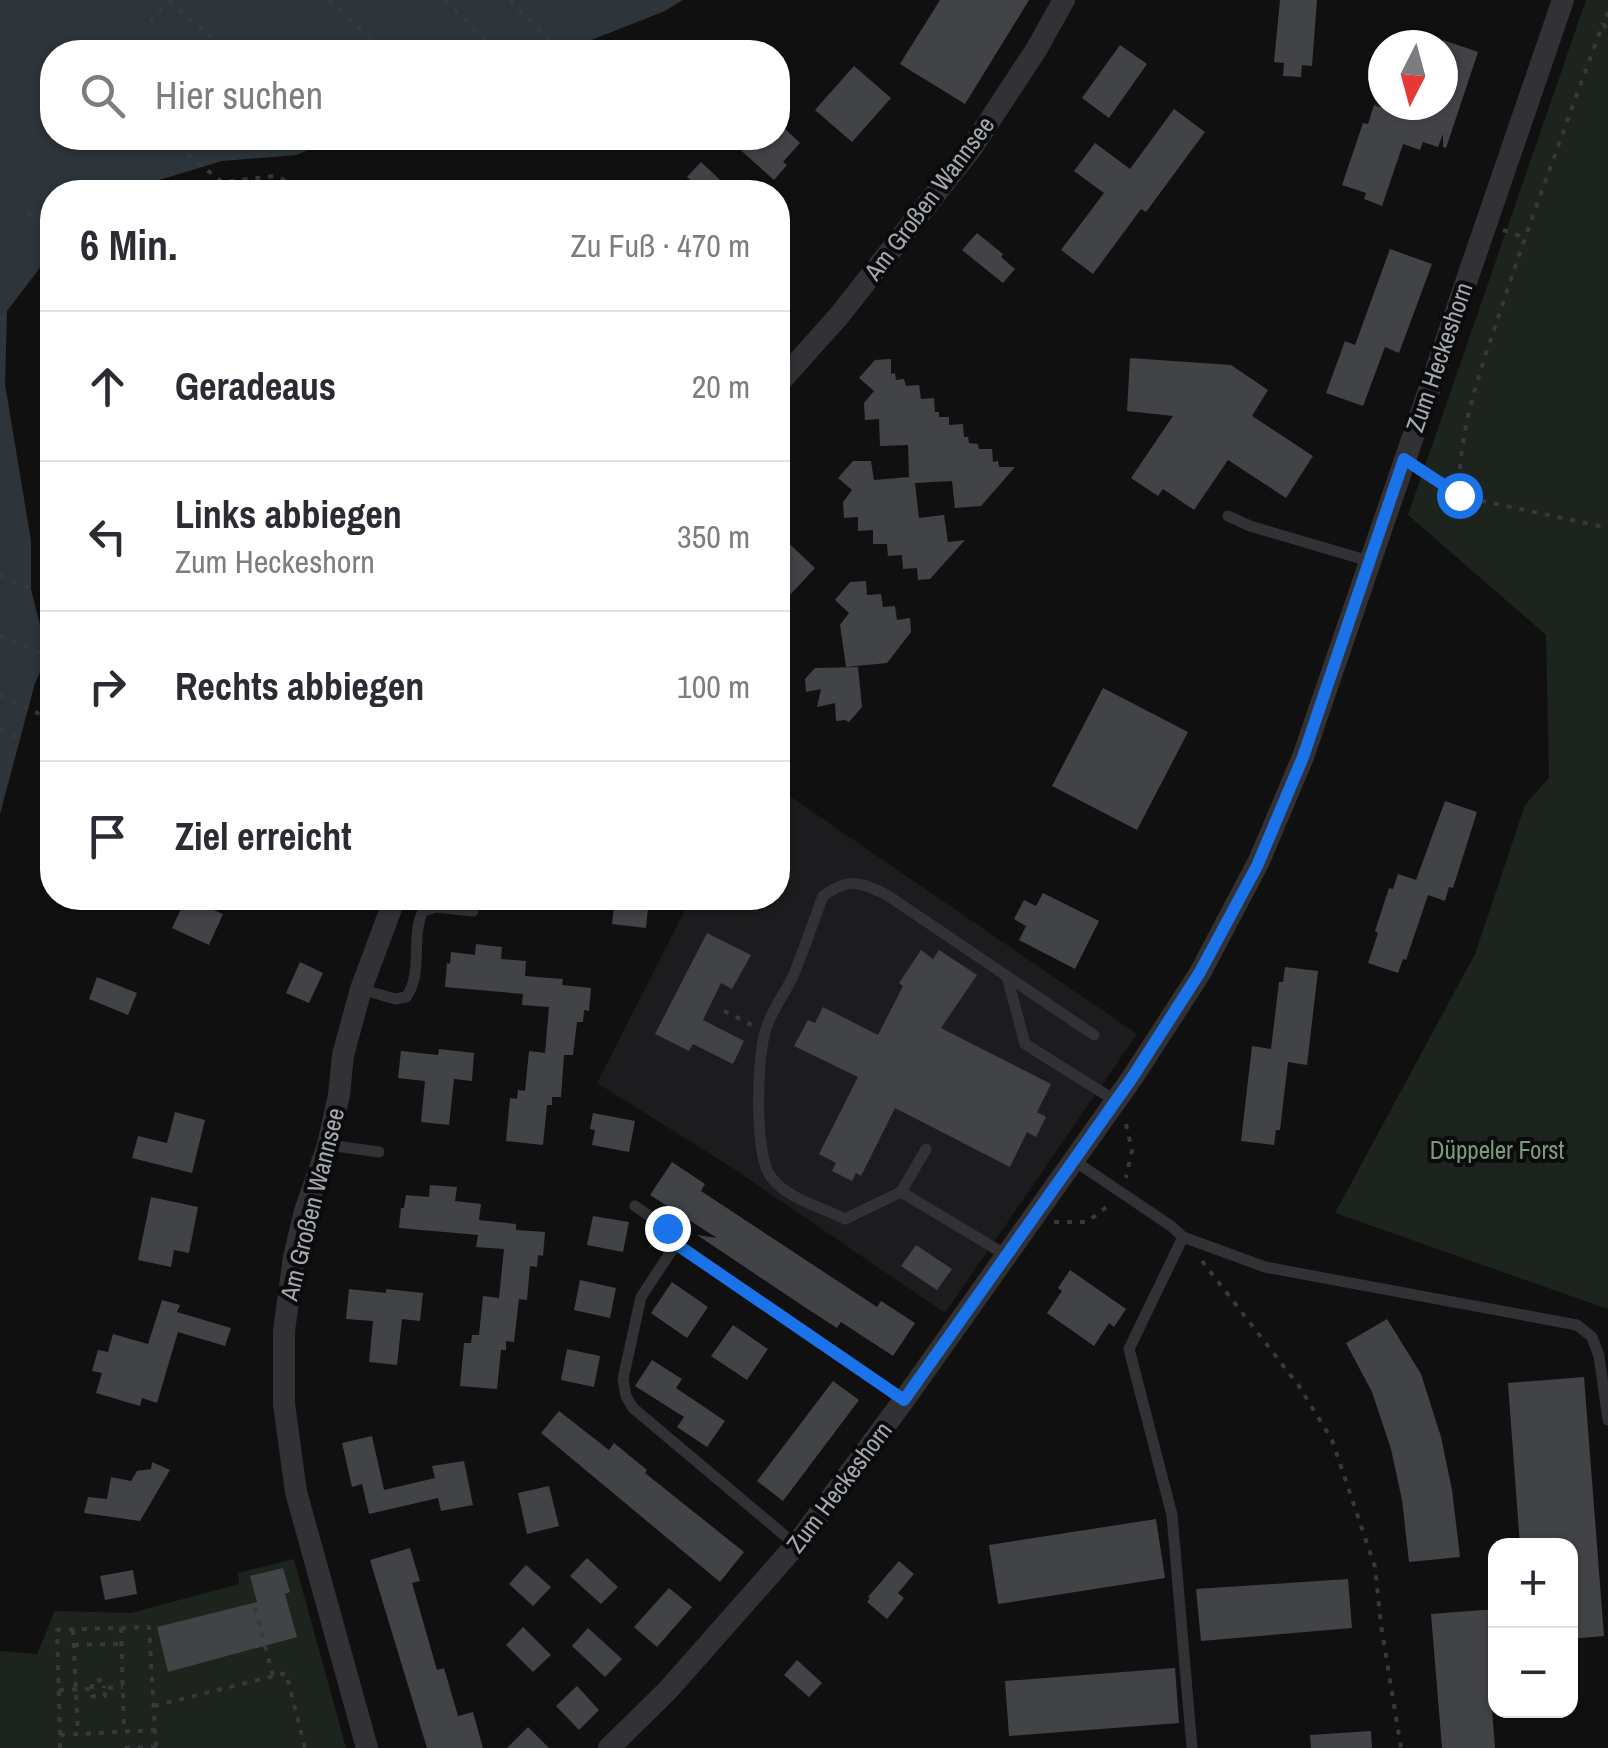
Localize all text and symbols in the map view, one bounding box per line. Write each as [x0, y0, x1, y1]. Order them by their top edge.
north arrow [1368, 30, 1458, 120]
search box [40, 40, 790, 150]
icon: search [75, 68, 130, 123]
text: Hier suchen [155, 70, 323, 121]
street label: Am Großen Wannsee [855, 109, 1002, 288]
text: 6 Min. [80, 217, 178, 273]
text: Zu Fuß · 470 m [571, 224, 750, 267]
street label: Zum Heckeshorn [1398, 278, 1480, 436]
icon: ahead [80, 359, 135, 414]
text: Geradeaus [175, 361, 336, 412]
text: 20 m [692, 365, 750, 408]
route start [1437, 473, 1483, 519]
text: Links abbiegen [175, 489, 402, 540]
icon: left [80, 509, 135, 564]
text: 350 m [677, 515, 750, 558]
text: Zum Heckeshorn [175, 540, 375, 583]
icon: right [80, 659, 135, 714]
text: Rechts abbiegen [175, 661, 424, 712]
text: 100 m [677, 665, 750, 708]
icon: arrive [80, 809, 135, 864]
text: Ziel erreicht [175, 811, 352, 862]
street label: Am Großen Wannsee [271, 1104, 352, 1305]
park label: Düppeler Forst [1430, 1133, 1565, 1167]
route end [645, 1206, 691, 1252]
street label: Zum Heckeshorn [778, 1414, 900, 1560]
map controls [1488, 1538, 1578, 1718]
button: + [1488, 1538, 1578, 1628]
button: − [1488, 1628, 1578, 1718]

